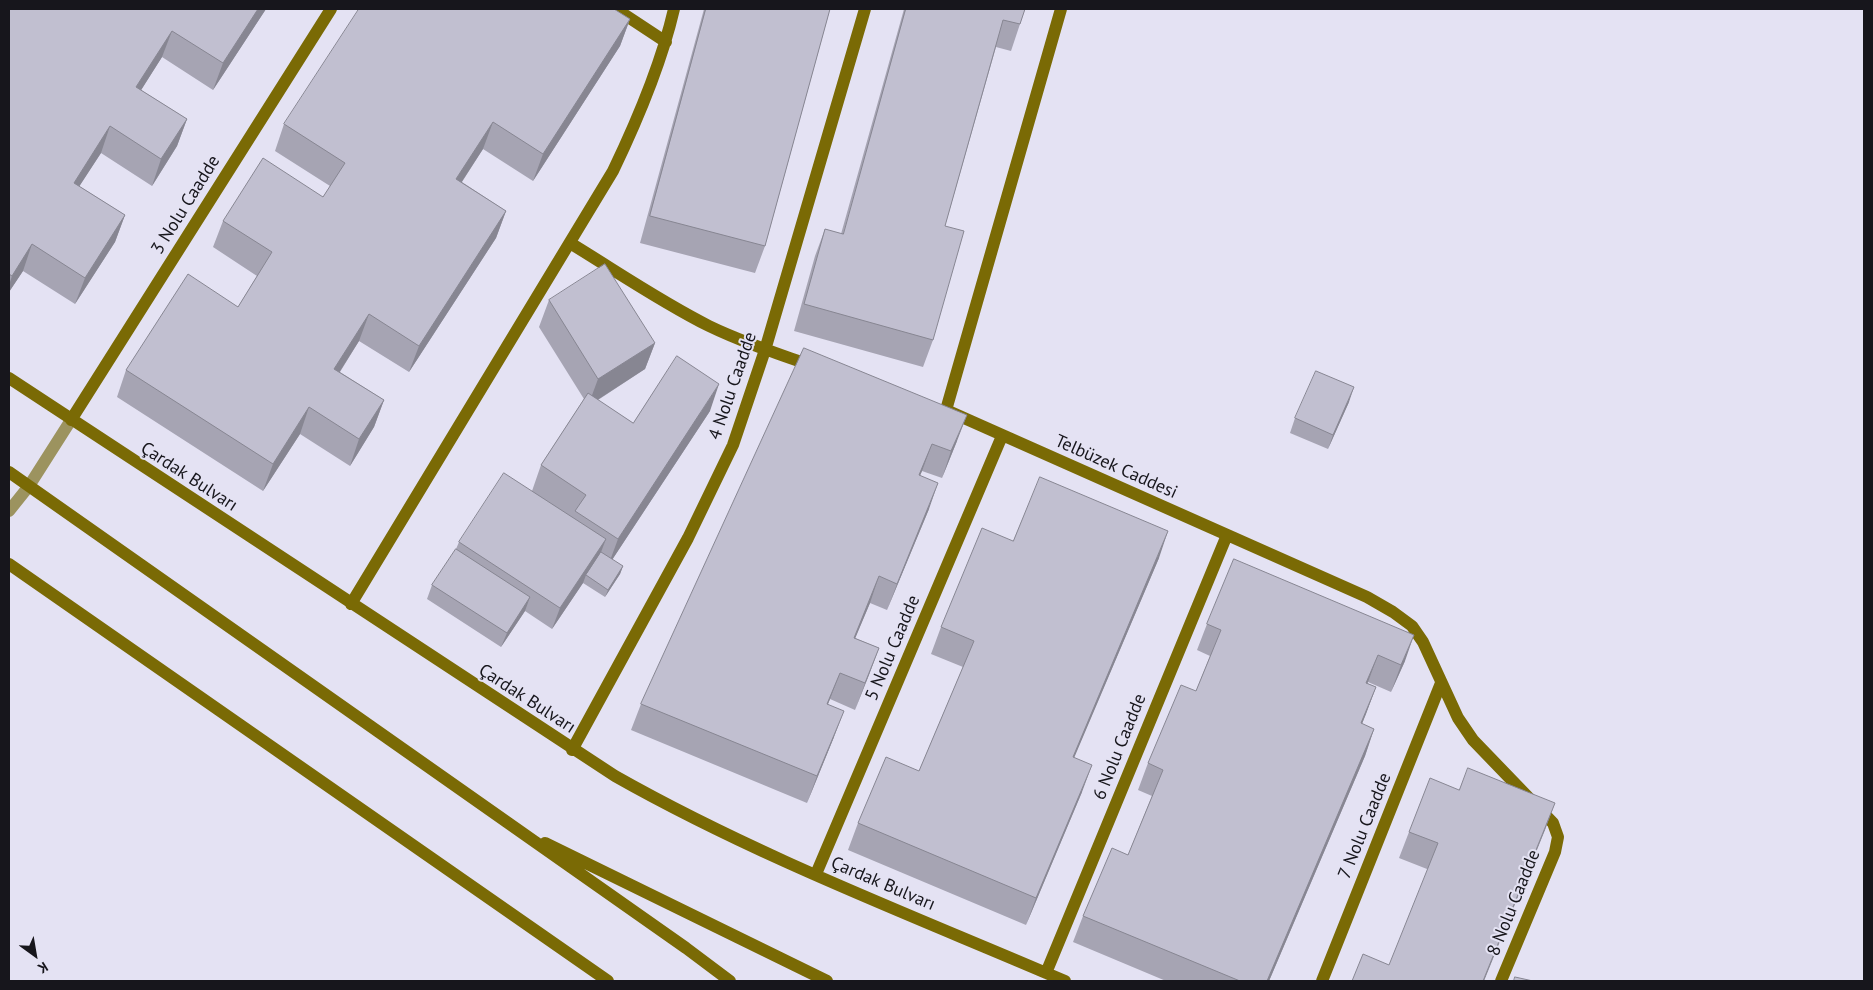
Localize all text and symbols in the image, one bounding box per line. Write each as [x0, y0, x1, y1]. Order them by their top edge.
street label: 3 Nolu Caadde [147, 152, 225, 258]
street label: 4 Nolu Caadde [704, 329, 762, 443]
street label: Telbüzek Caddesi [1051, 430, 1181, 504]
street label: Çardak Bulvarı [137, 438, 241, 516]
street label: 5 Nolu Caadde [861, 592, 925, 704]
street label: Çardak Bulvarı [475, 660, 579, 738]
street label: 6 Nolu Caadde [1089, 691, 1151, 803]
street label: 7 Nolu Caadde [1334, 770, 1396, 882]
street label: 8 Nolu Caadde [1483, 847, 1545, 959]
street label: Çardak Bulvarı [828, 852, 938, 916]
north arrow [10, 930, 60, 980]
text: K [34, 958, 51, 978]

